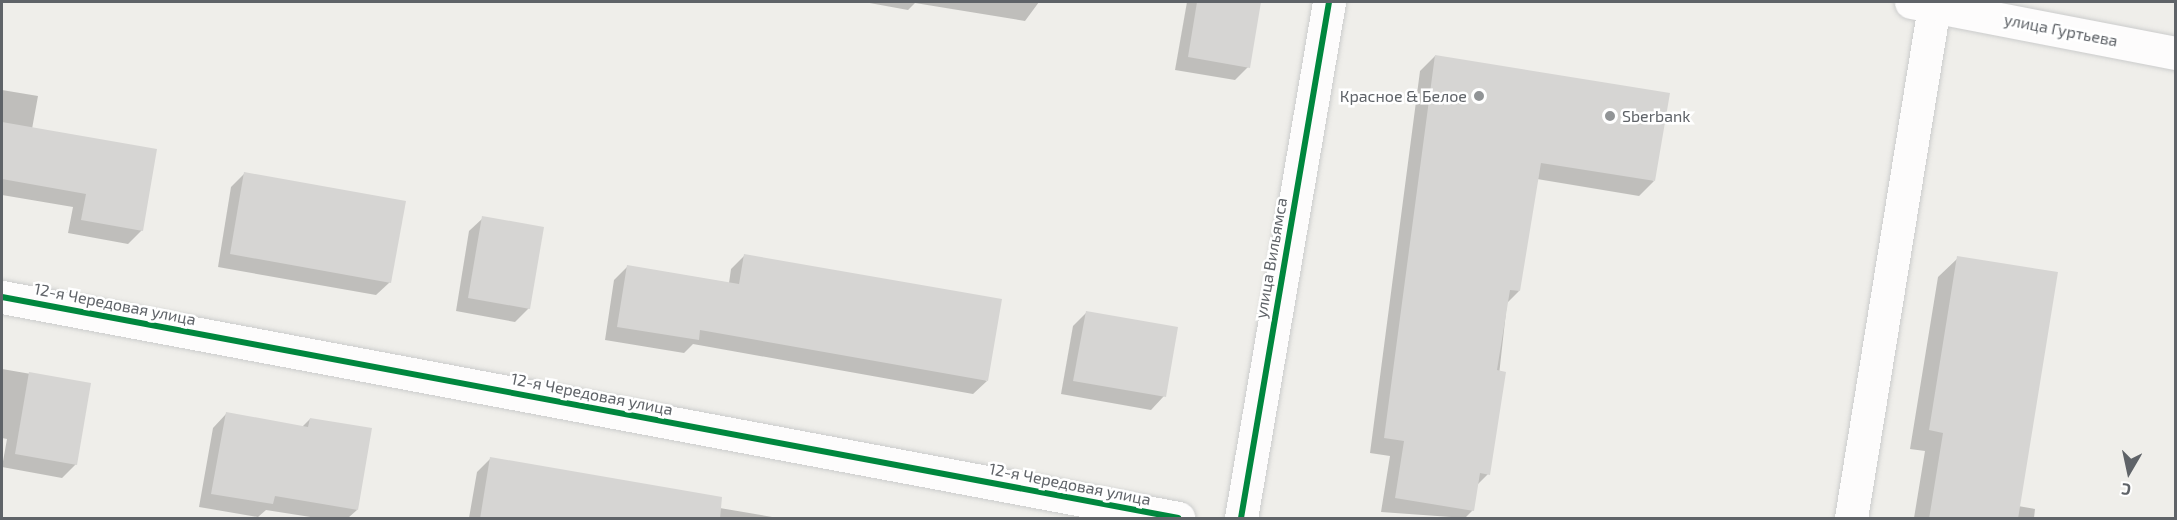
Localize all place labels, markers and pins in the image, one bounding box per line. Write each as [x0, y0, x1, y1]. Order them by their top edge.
place label: Красное & Белое [1340, 86, 1467, 106]
marker: Красное & Белое [1472, 89, 1486, 103]
place label: Sberbank [1622, 106, 1690, 126]
marker: Sberbank [1603, 109, 1617, 123]

